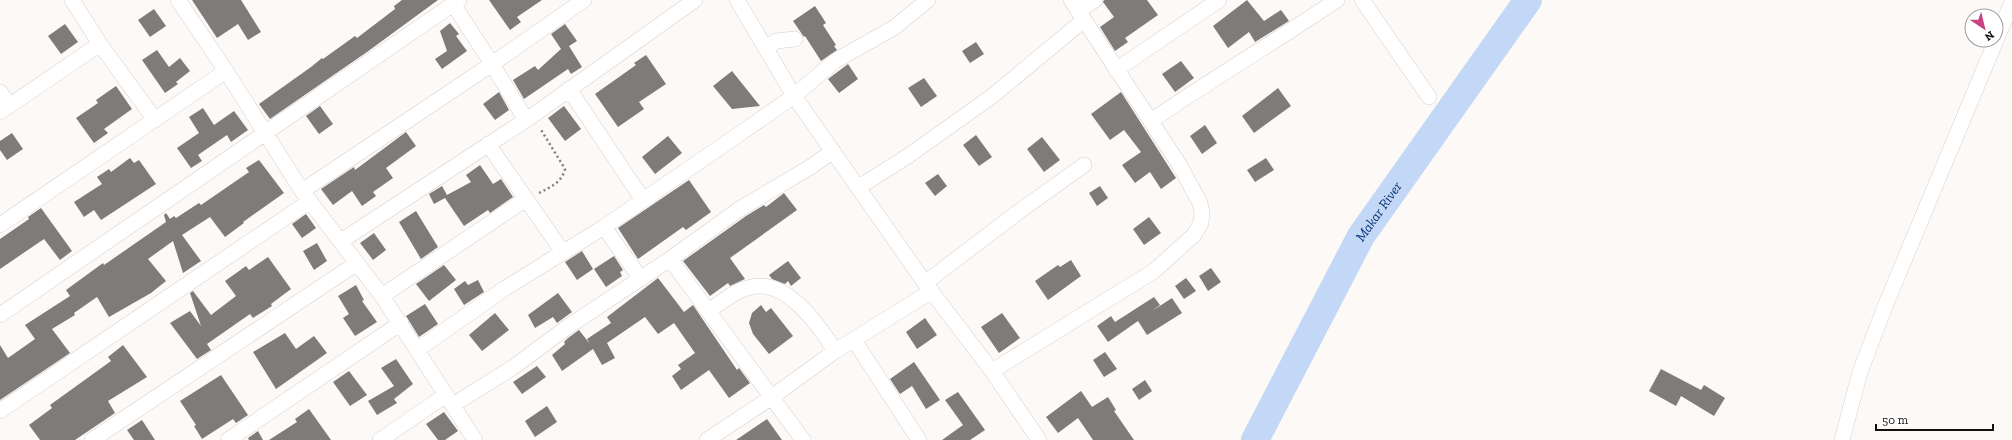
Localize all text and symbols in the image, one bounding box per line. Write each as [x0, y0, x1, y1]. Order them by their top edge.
north arrow [1964, 8, 2004, 48]
text: N [1982, 28, 1997, 44]
water label: Makar River [1352, 178, 1406, 245]
scale bar [1876, 406, 1993, 432]
text: 50 m [1882, 413, 1909, 427]

